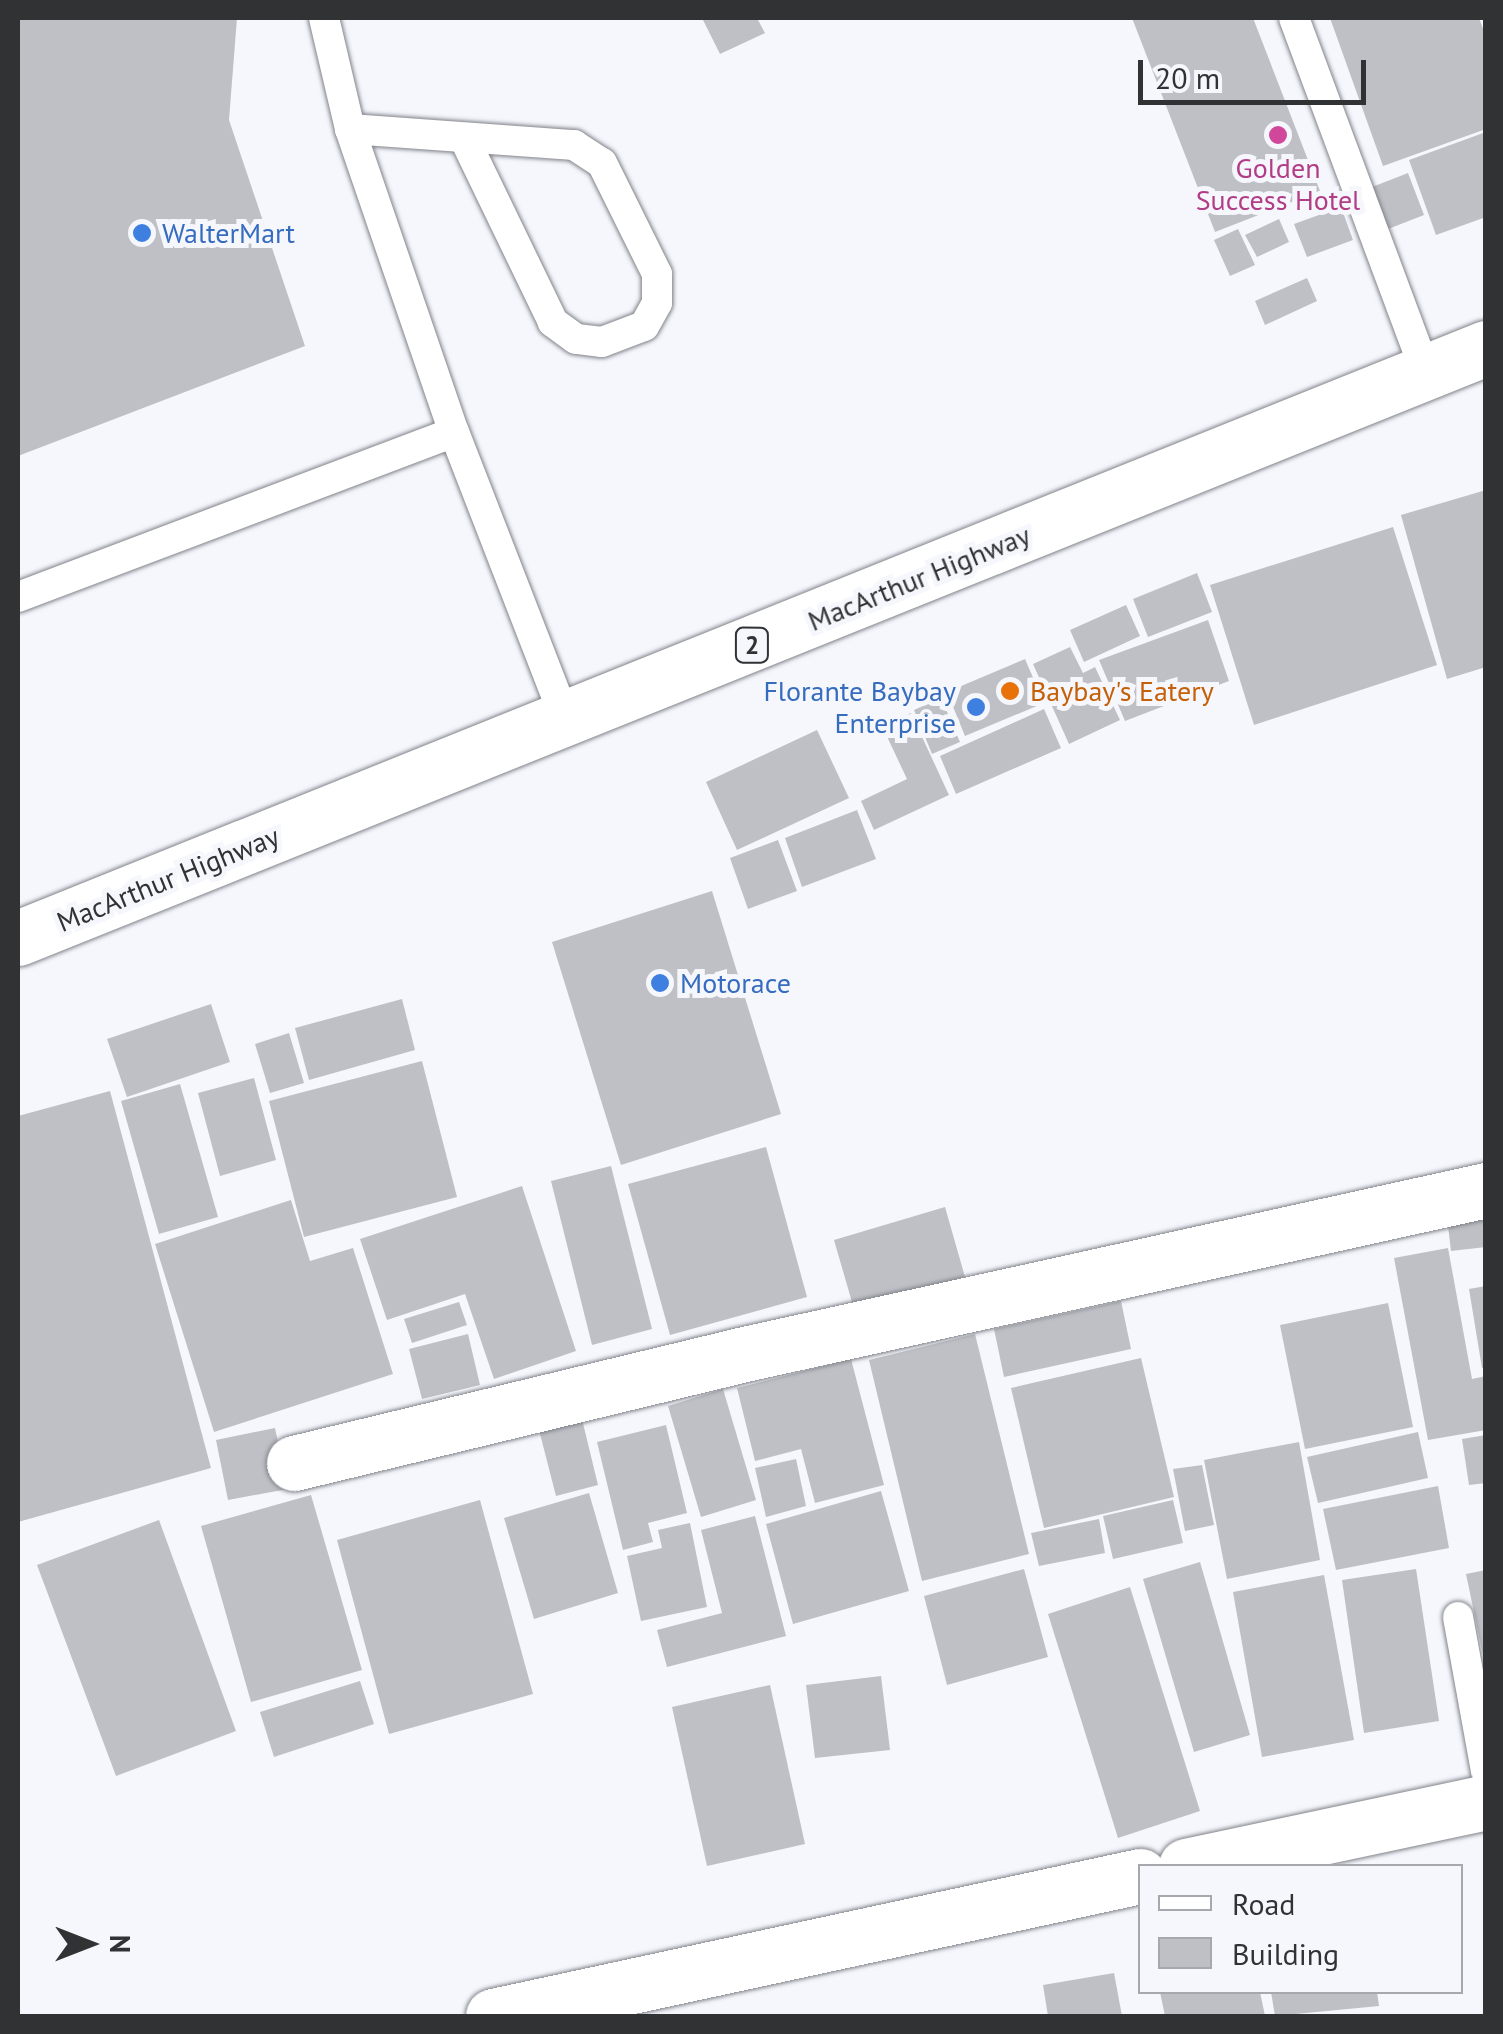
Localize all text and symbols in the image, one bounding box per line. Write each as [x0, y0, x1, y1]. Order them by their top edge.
scale bar [1143, 40, 1370, 102]
text: 20 m [1155, 58, 1220, 97]
marker: Golden Success Hotel [1267, 124, 1289, 146]
place label: Golden Success Hotel [1196, 151, 1360, 217]
place label: WalterMart [162, 216, 295, 250]
marker: WalterMart [131, 222, 153, 244]
street label: MacArthur Highway [803, 518, 1035, 638]
road number: 2 [734, 625, 770, 665]
place label: Florante Baybay Enterprise [763, 674, 956, 740]
place label: Baybay's Eatery [1030, 674, 1214, 708]
marker: Baybay's Eatery [999, 680, 1021, 702]
marker: Florante Baybay Enterprise [965, 696, 987, 718]
street label: MacArthur Highway [52, 819, 284, 939]
place label: Motorace [680, 966, 791, 1000]
marker: Motorace [649, 972, 671, 994]
legend [1138, 1864, 1463, 1994]
text: Road [1232, 1884, 1296, 1923]
north arrow [40, 1894, 140, 1994]
text: Building [1232, 1934, 1339, 1973]
text: N [102, 1935, 139, 1953]

